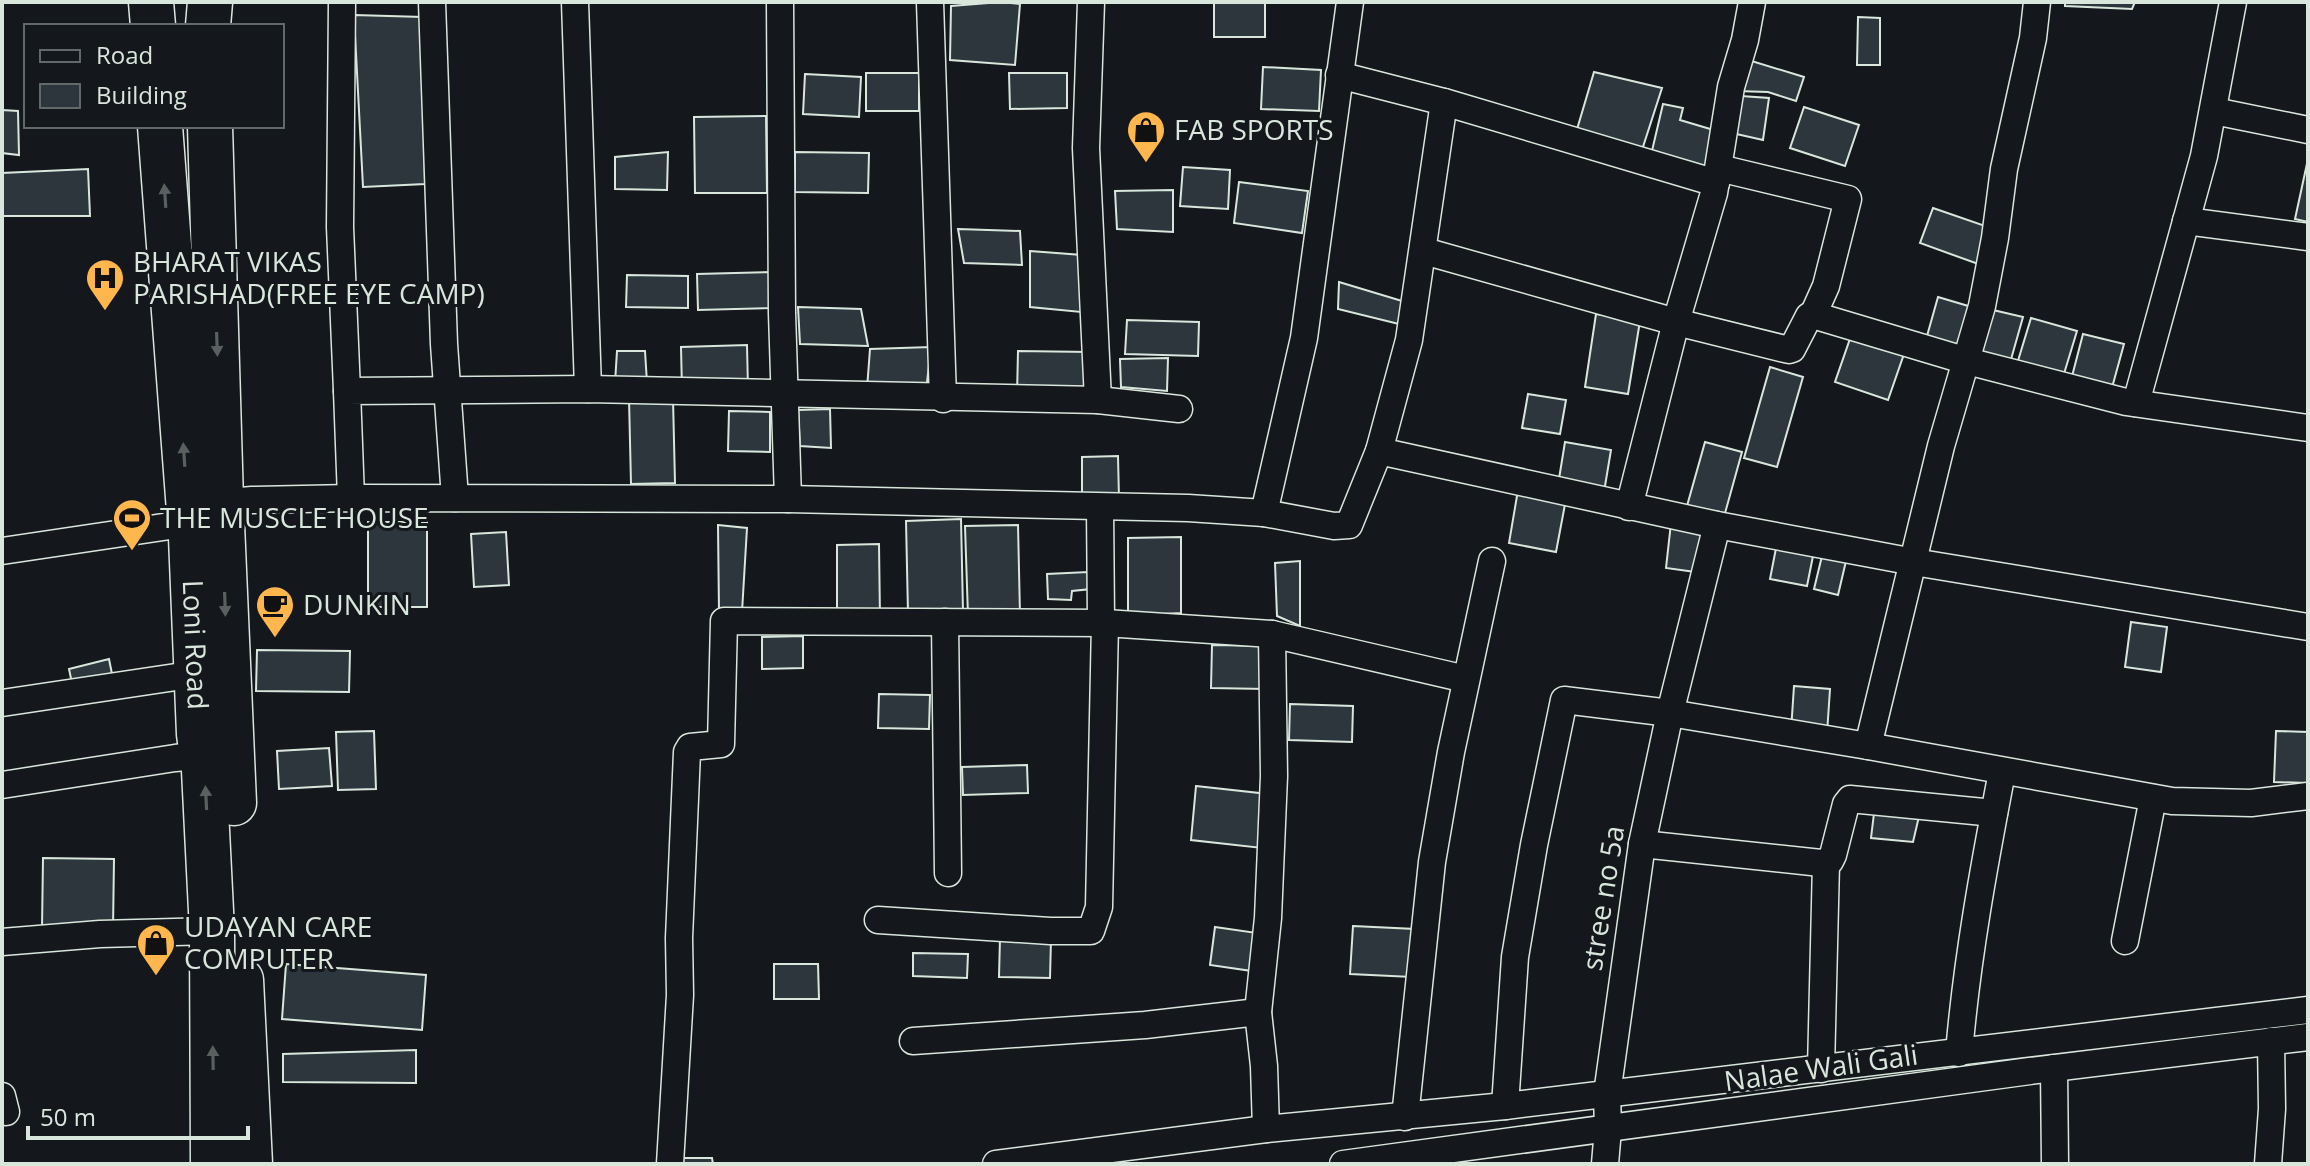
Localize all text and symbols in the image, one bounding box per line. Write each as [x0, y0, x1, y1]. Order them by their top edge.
legend [24, 24, 284, 128]
text: Road [96, 38, 153, 71]
text: Building [96, 78, 187, 111]
shop icon: FAB SPORTS [1125, 109, 1167, 164]
place label: FAB SPORTS [1174, 110, 1334, 148]
one-way arrow [158, 183, 171, 208]
place label: BHARAT VIKAS PARISHAD(FREE EYE CAMP) [133, 242, 485, 312]
hospital icon: BHARAT VIKAS PARISHAD(FREE EYE CAMP) [84, 257, 126, 312]
one-way arrow [210, 332, 223, 357]
one-way arrow [177, 442, 190, 467]
sports icon: THE MUSCLE HOUSE [111, 497, 153, 552]
place label: THE MUSCLE HOUSE [160, 498, 429, 536]
street label: Loni Road [175, 579, 218, 710]
cafe icon: DUNKIN [254, 584, 296, 639]
place label: DUNKIN [303, 585, 411, 623]
one-way arrow [219, 592, 232, 617]
one-way arrow [199, 785, 212, 810]
street label: stree no 5a [1572, 823, 1632, 973]
place label: UDAYAN CARE COMPUTER [184, 907, 372, 977]
shop icon: UDAYAN CARE COMPUTER [135, 922, 177, 977]
street label: Nalae Wali Gali [1722, 1035, 1920, 1099]
one-way arrow [207, 1045, 220, 1070]
scale bar [28, 1090, 248, 1140]
text: 50 m [40, 1100, 96, 1133]

